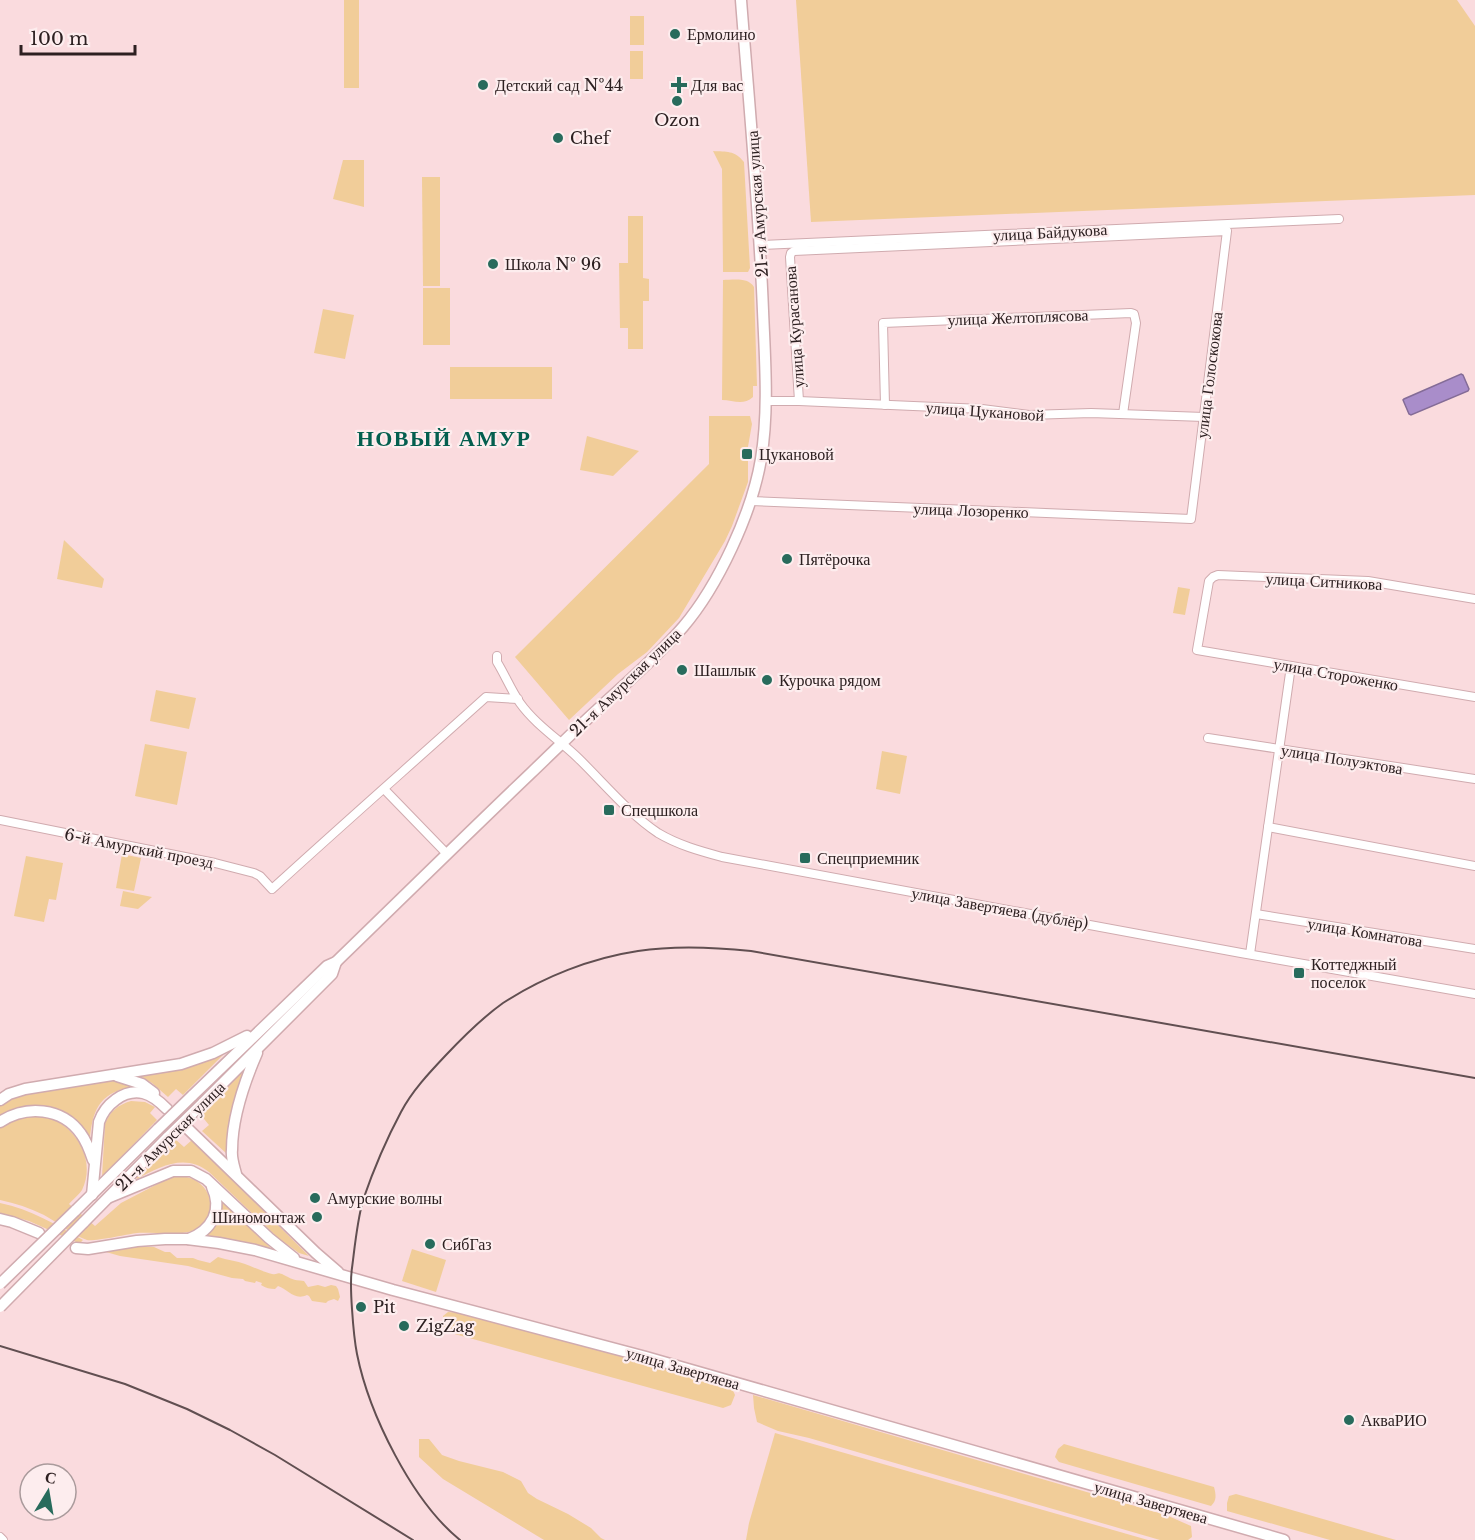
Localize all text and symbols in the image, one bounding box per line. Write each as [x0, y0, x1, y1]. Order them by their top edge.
scale bar [21, 18, 135, 56]
place label: Ермолино [687, 24, 756, 44]
marker: Ермолино [668, 27, 682, 41]
text: 100 m [30, 28, 88, 50]
place label: Детский сад №44 [495, 75, 623, 95]
place label: Для вас [691, 75, 743, 95]
marker: Детский сад №44 [476, 78, 490, 92]
marker: Для вас [672, 78, 686, 92]
marker: Ozon [670, 94, 684, 108]
place label: Ozon [654, 110, 700, 130]
place label: Chef [570, 128, 612, 148]
street label: 21-я Амурская улица [742, 130, 772, 278]
marker: Chef [551, 131, 565, 145]
street label: улица Байдукова [992, 219, 1108, 245]
place label: Школа № 96 [505, 254, 601, 274]
marker: Школа № 96 [486, 257, 500, 271]
street label: улица Курасанова [780, 265, 808, 389]
street label: улица Желтоплясова [947, 305, 1089, 329]
street label: улица Голоскокова [1191, 310, 1227, 440]
street label: улица Цукановой [925, 397, 1045, 425]
district label: НОВЫЙ АМУР [357, 425, 531, 452]
place label: Цукановой [759, 444, 834, 464]
marker: Цукановой [740, 447, 754, 461]
street label: улица Лозоренко [913, 498, 1029, 522]
place label: Пятёрочка [799, 549, 870, 569]
marker: Пятёрочка [780, 552, 794, 566]
street label: улица Ситникова [1265, 568, 1383, 594]
street label: 21-я Амурская улица [565, 624, 685, 740]
street label: улица Стороженко [1272, 653, 1400, 695]
place label: Шашлык [694, 660, 756, 680]
marker: Шашлык [675, 663, 689, 677]
place label: Курочка рядом [779, 670, 881, 690]
marker: Курочка рядом [760, 673, 774, 687]
street label: улица Полуэктова [1280, 739, 1404, 779]
place label: Спецшкола [621, 800, 698, 820]
marker: Спецшкола [602, 803, 616, 817]
street label: 6-й Амурский проезд [63, 824, 215, 872]
place label: Спецприемник [817, 848, 919, 868]
marker: Спецприемник [798, 851, 812, 865]
street label: улица Завертяева (дублёр) [910, 883, 1090, 933]
street label: улица Комнатова [1306, 913, 1424, 951]
place label: Коттеджный поселок [1311, 954, 1397, 992]
marker: Коттеджный поселок [1292, 966, 1306, 980]
street label: 21-я Амурская улица [111, 1077, 229, 1195]
place label: Амурские волны [327, 1188, 443, 1208]
marker: Амурские волны [308, 1191, 322, 1205]
place label: Шиномонтаж [212, 1207, 306, 1227]
marker: Шиномонтаж [310, 1210, 324, 1224]
place label: СибГаз [442, 1234, 492, 1254]
marker: СибГаз [423, 1237, 437, 1251]
place label: Pit [373, 1297, 396, 1317]
marker: Pit [354, 1300, 368, 1314]
place label: ZigZag [416, 1316, 474, 1336]
marker: ZigZag [397, 1319, 411, 1333]
street label: улица Завертяева [624, 1342, 742, 1394]
place label: АкваРИО [1361, 1410, 1427, 1430]
marker: АкваРИО [1342, 1413, 1356, 1427]
north arrow [18, 1462, 78, 1522]
text: С [43, 1466, 58, 1488]
street label: улица Завертяева [1092, 1476, 1210, 1528]

